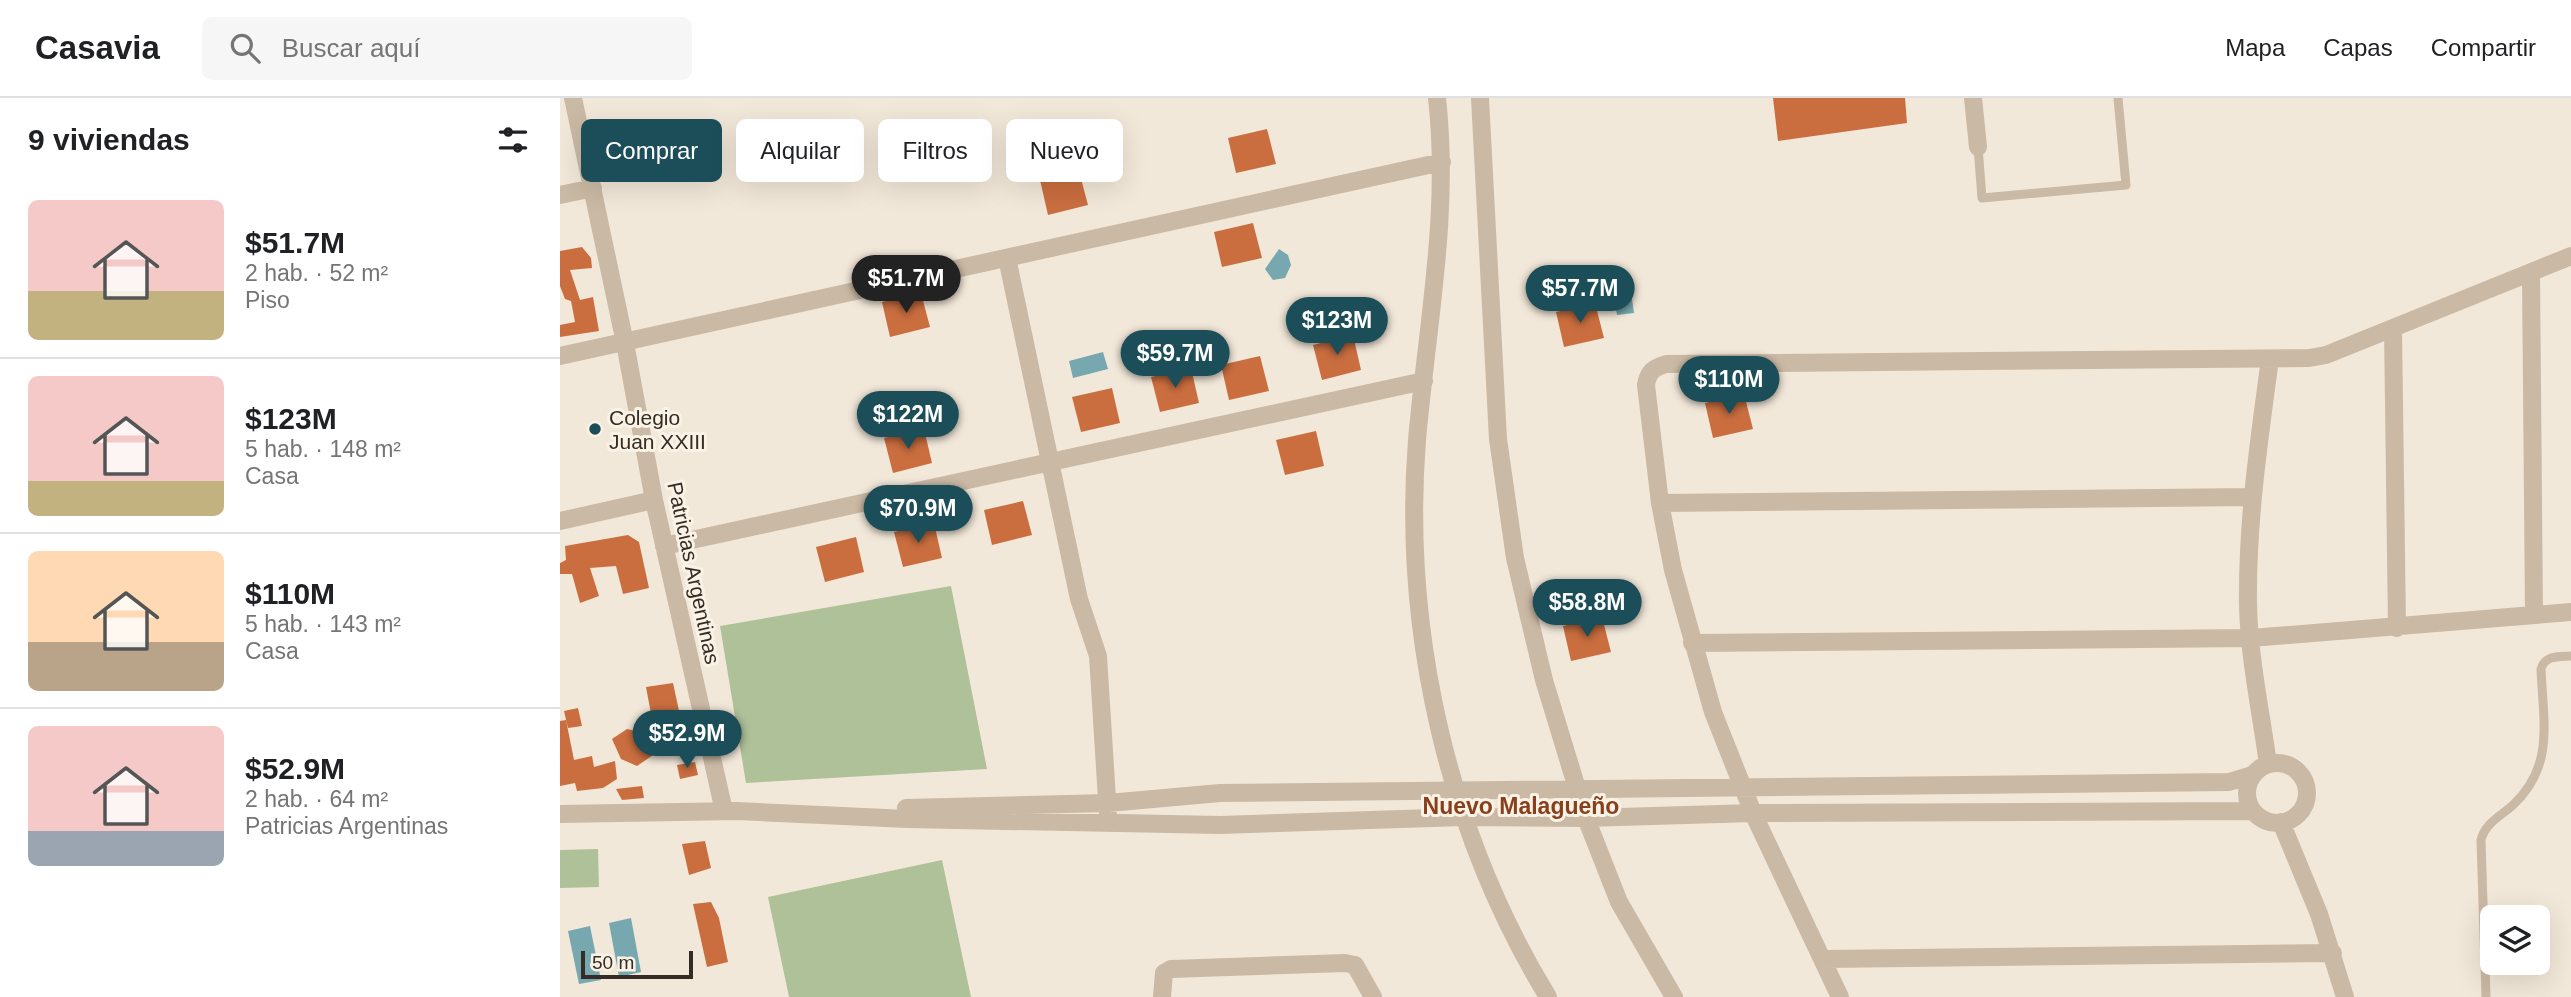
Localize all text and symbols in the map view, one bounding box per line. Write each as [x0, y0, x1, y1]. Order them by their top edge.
search box [202, 17, 692, 80]
text: Casavia [35, 29, 160, 66]
icon: search [226, 29, 264, 67]
text: Buscar aquí [282, 33, 421, 63]
text: Mapa [2225, 34, 2285, 61]
text: Capas [2323, 34, 2393, 61]
text: Compartir [2431, 34, 2536, 61]
chip: Comprar [581, 119, 722, 182]
chip: Alquilar [736, 119, 864, 182]
chip: Filtros [878, 119, 992, 182]
chip: Nuevo [1006, 119, 1123, 182]
icon: filters [494, 121, 532, 159]
text: 9 viviendas [28, 123, 190, 156]
text: $51.7M [245, 226, 345, 259]
icon: home [84, 228, 168, 312]
pin: $51.7M [849, 256, 963, 315]
text: 2 hab. · 52 m² [245, 260, 388, 286]
text: $51.7M [868, 265, 944, 291]
pin: $57.7M [1523, 266, 1637, 325]
text: $57.7M [1542, 275, 1618, 301]
text: Piso [245, 287, 290, 313]
pin: $123M [1288, 298, 1386, 357]
text: $123M [1302, 307, 1372, 333]
pin: $59.7M [1118, 330, 1232, 390]
text: $59.7M [1137, 340, 1213, 366]
pin: $110M [1680, 356, 1778, 416]
text: $110M [1694, 366, 1764, 392]
pin: $122M [859, 392, 957, 451]
text: $122M [873, 401, 943, 427]
text: $123M [245, 402, 337, 435]
icon: home [84, 404, 168, 488]
place label: Colegio Juan XXIII [609, 406, 706, 453]
marker: Colegio Juan XXIII [587, 421, 603, 437]
text: 5 hab. · 148 m² [245, 436, 401, 462]
text: Casa [245, 463, 299, 489]
street label: Patricias Argentinas [663, 480, 725, 666]
pin: $70.9M [861, 486, 975, 545]
text: $70.9M [880, 495, 956, 521]
text: $110M [245, 577, 335, 610]
icon: home [84, 579, 168, 663]
pin: $58.8M [1530, 580, 1644, 639]
text: $58.8M [1549, 589, 1625, 615]
text: 5 hab. · 143 m² [245, 611, 401, 637]
text: Casa [245, 638, 299, 664]
pin: $52.9M [630, 710, 744, 770]
text: $52.9M [649, 720, 725, 746]
text: $52.9M [245, 752, 345, 785]
icon: home [84, 754, 168, 838]
text: 2 hab. · 64 m² [245, 786, 388, 812]
district label: Nuevo Malagueño [1423, 793, 1619, 819]
text: Patricias Argentinas [245, 813, 448, 839]
map controls [2480, 905, 2550, 975]
button: layers [2480, 905, 2550, 975]
scale bar [581, 948, 693, 980]
text: 50 m [592, 952, 634, 973]

